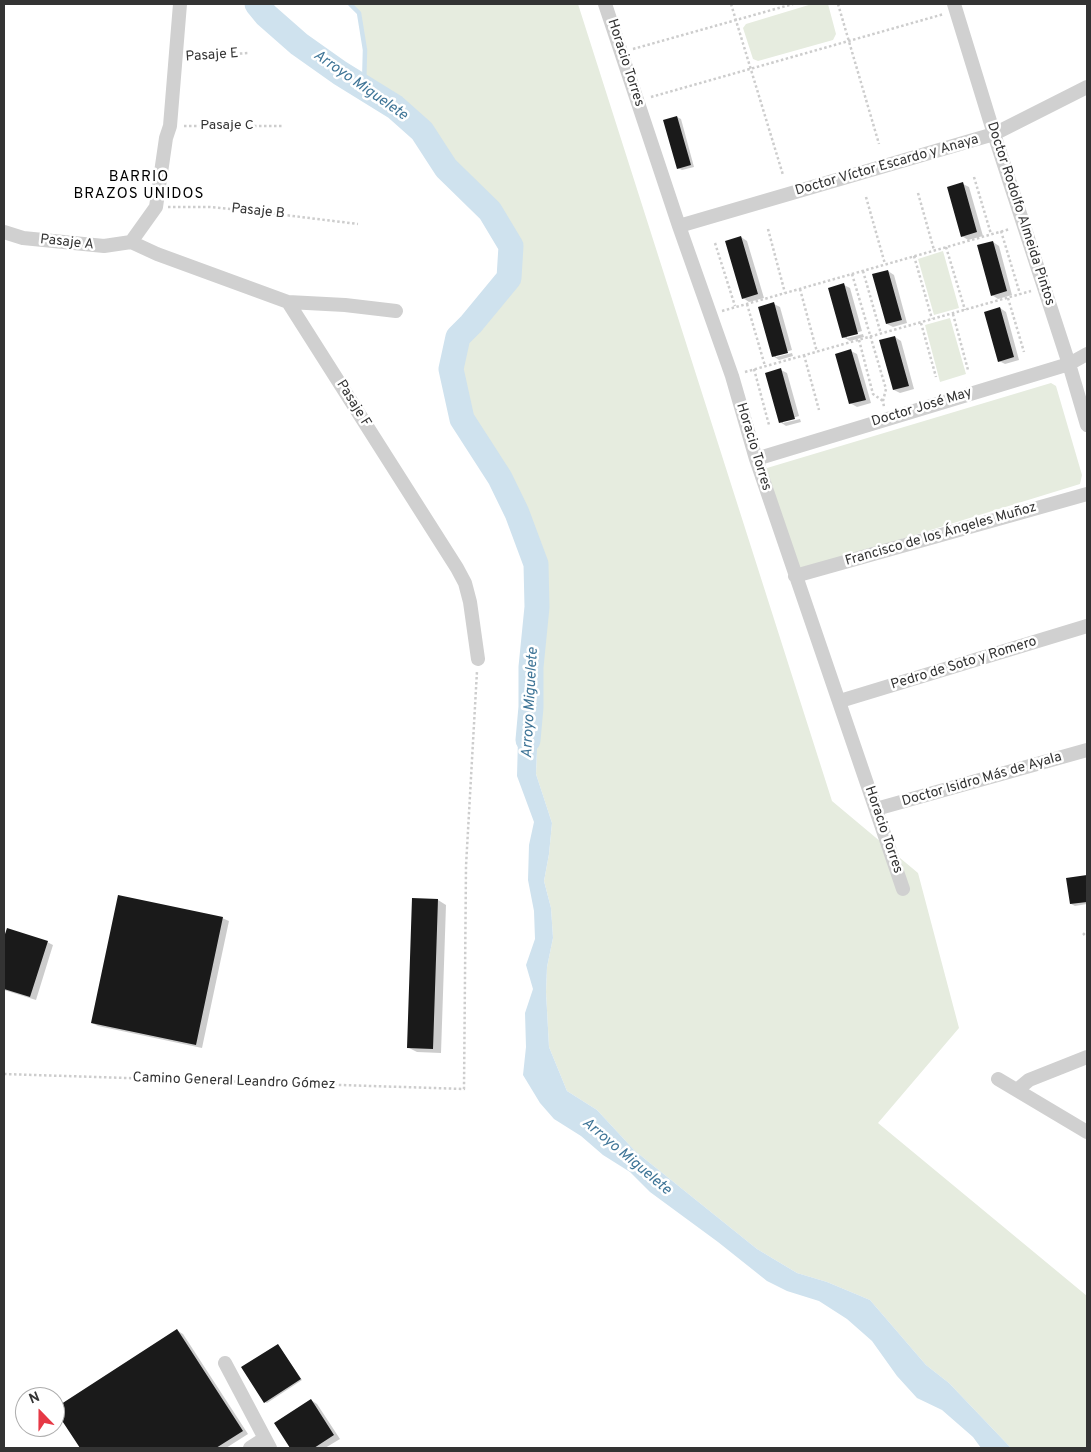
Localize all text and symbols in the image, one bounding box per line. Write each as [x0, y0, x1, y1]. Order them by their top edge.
street label: Horacio Torres [603, 17, 647, 109]
street label: Pasaje E [185, 46, 239, 66]
water label: Arroyo Miguelete [309, 47, 411, 125]
street label: Pasaje C [200, 118, 254, 134]
street label: Doctor Rodolfo Almeida Pintos [982, 120, 1058, 308]
street label: Doctor Víctor Escardo y Anaya [793, 132, 981, 200]
district label: BARRIO BRAZOS UNIDOS [72, 169, 206, 204]
street label: Pasaje B [230, 201, 286, 223]
street label: Pasaje A [39, 232, 95, 254]
street label: Pasaje F [332, 377, 374, 431]
street label: Doctor José May [870, 385, 974, 431]
street label: Horacio Torres [732, 401, 774, 493]
street label: Francisco de los Ángeles Muñoz [843, 500, 1039, 570]
street label: Pedro de Soto y Romero [889, 634, 1039, 694]
water label: Arroyo Miguelete [519, 647, 543, 759]
street label: Doctor Isidro Más de Ayala [900, 749, 1064, 811]
street label: Horacio Torres [860, 784, 906, 876]
street label: Camino General Leandro Gómez [132, 1070, 336, 1094]
water label: Arroyo Miguelete [578, 1114, 674, 1200]
north arrow [15, 1387, 65, 1437]
text: N [27, 1389, 42, 1408]

